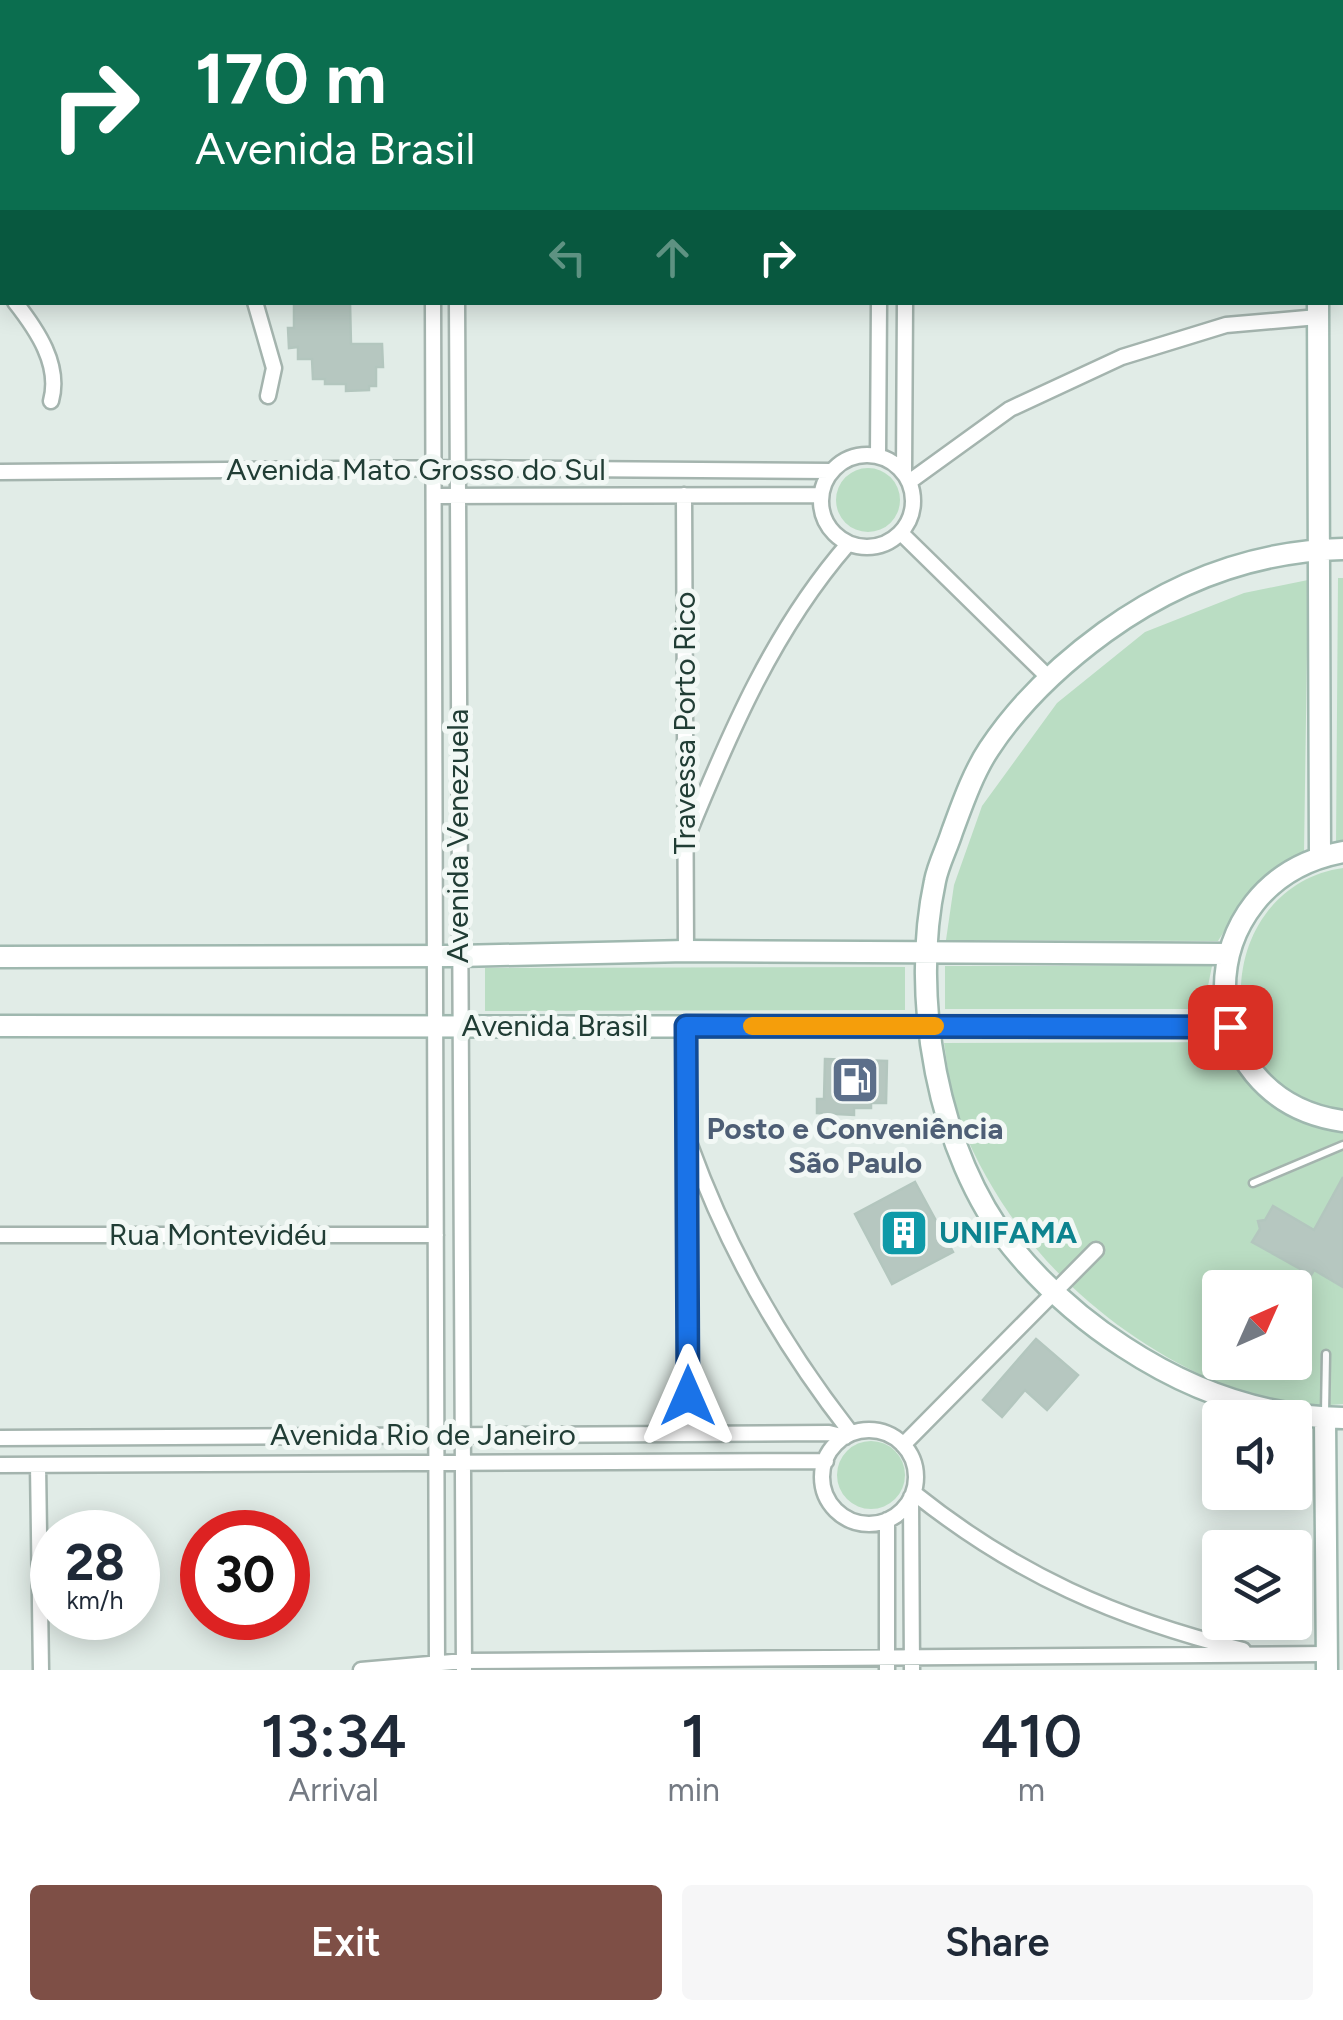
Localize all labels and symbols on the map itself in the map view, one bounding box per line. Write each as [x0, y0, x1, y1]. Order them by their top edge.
street label: Avenida Mato Grosso do Sul [226, 451, 606, 488]
street label: Travessa Porto Rico [666, 592, 703, 854]
street label: Avenida Venezuela [439, 709, 476, 963]
pin [1188, 985, 1273, 1070]
street label: Avenida Brasil [462, 1007, 648, 1044]
fuel station icon: Posto e Conveniência São Paulo [829, 1054, 881, 1106]
place label: Posto e Conveniência São Paulo [707, 1110, 1003, 1181]
building icon: UNIFAMA [878, 1207, 930, 1259]
place label: UNIFAMA [939, 1214, 1078, 1251]
street label: Rua Montevidéu [109, 1216, 327, 1253]
north arrow [1202, 1270, 1312, 1380]
position arrow [636, 1344, 740, 1448]
street label: Avenida Rio de Janeiro [270, 1416, 576, 1453]
speed limit sign: 30 [180, 1510, 310, 1640]

